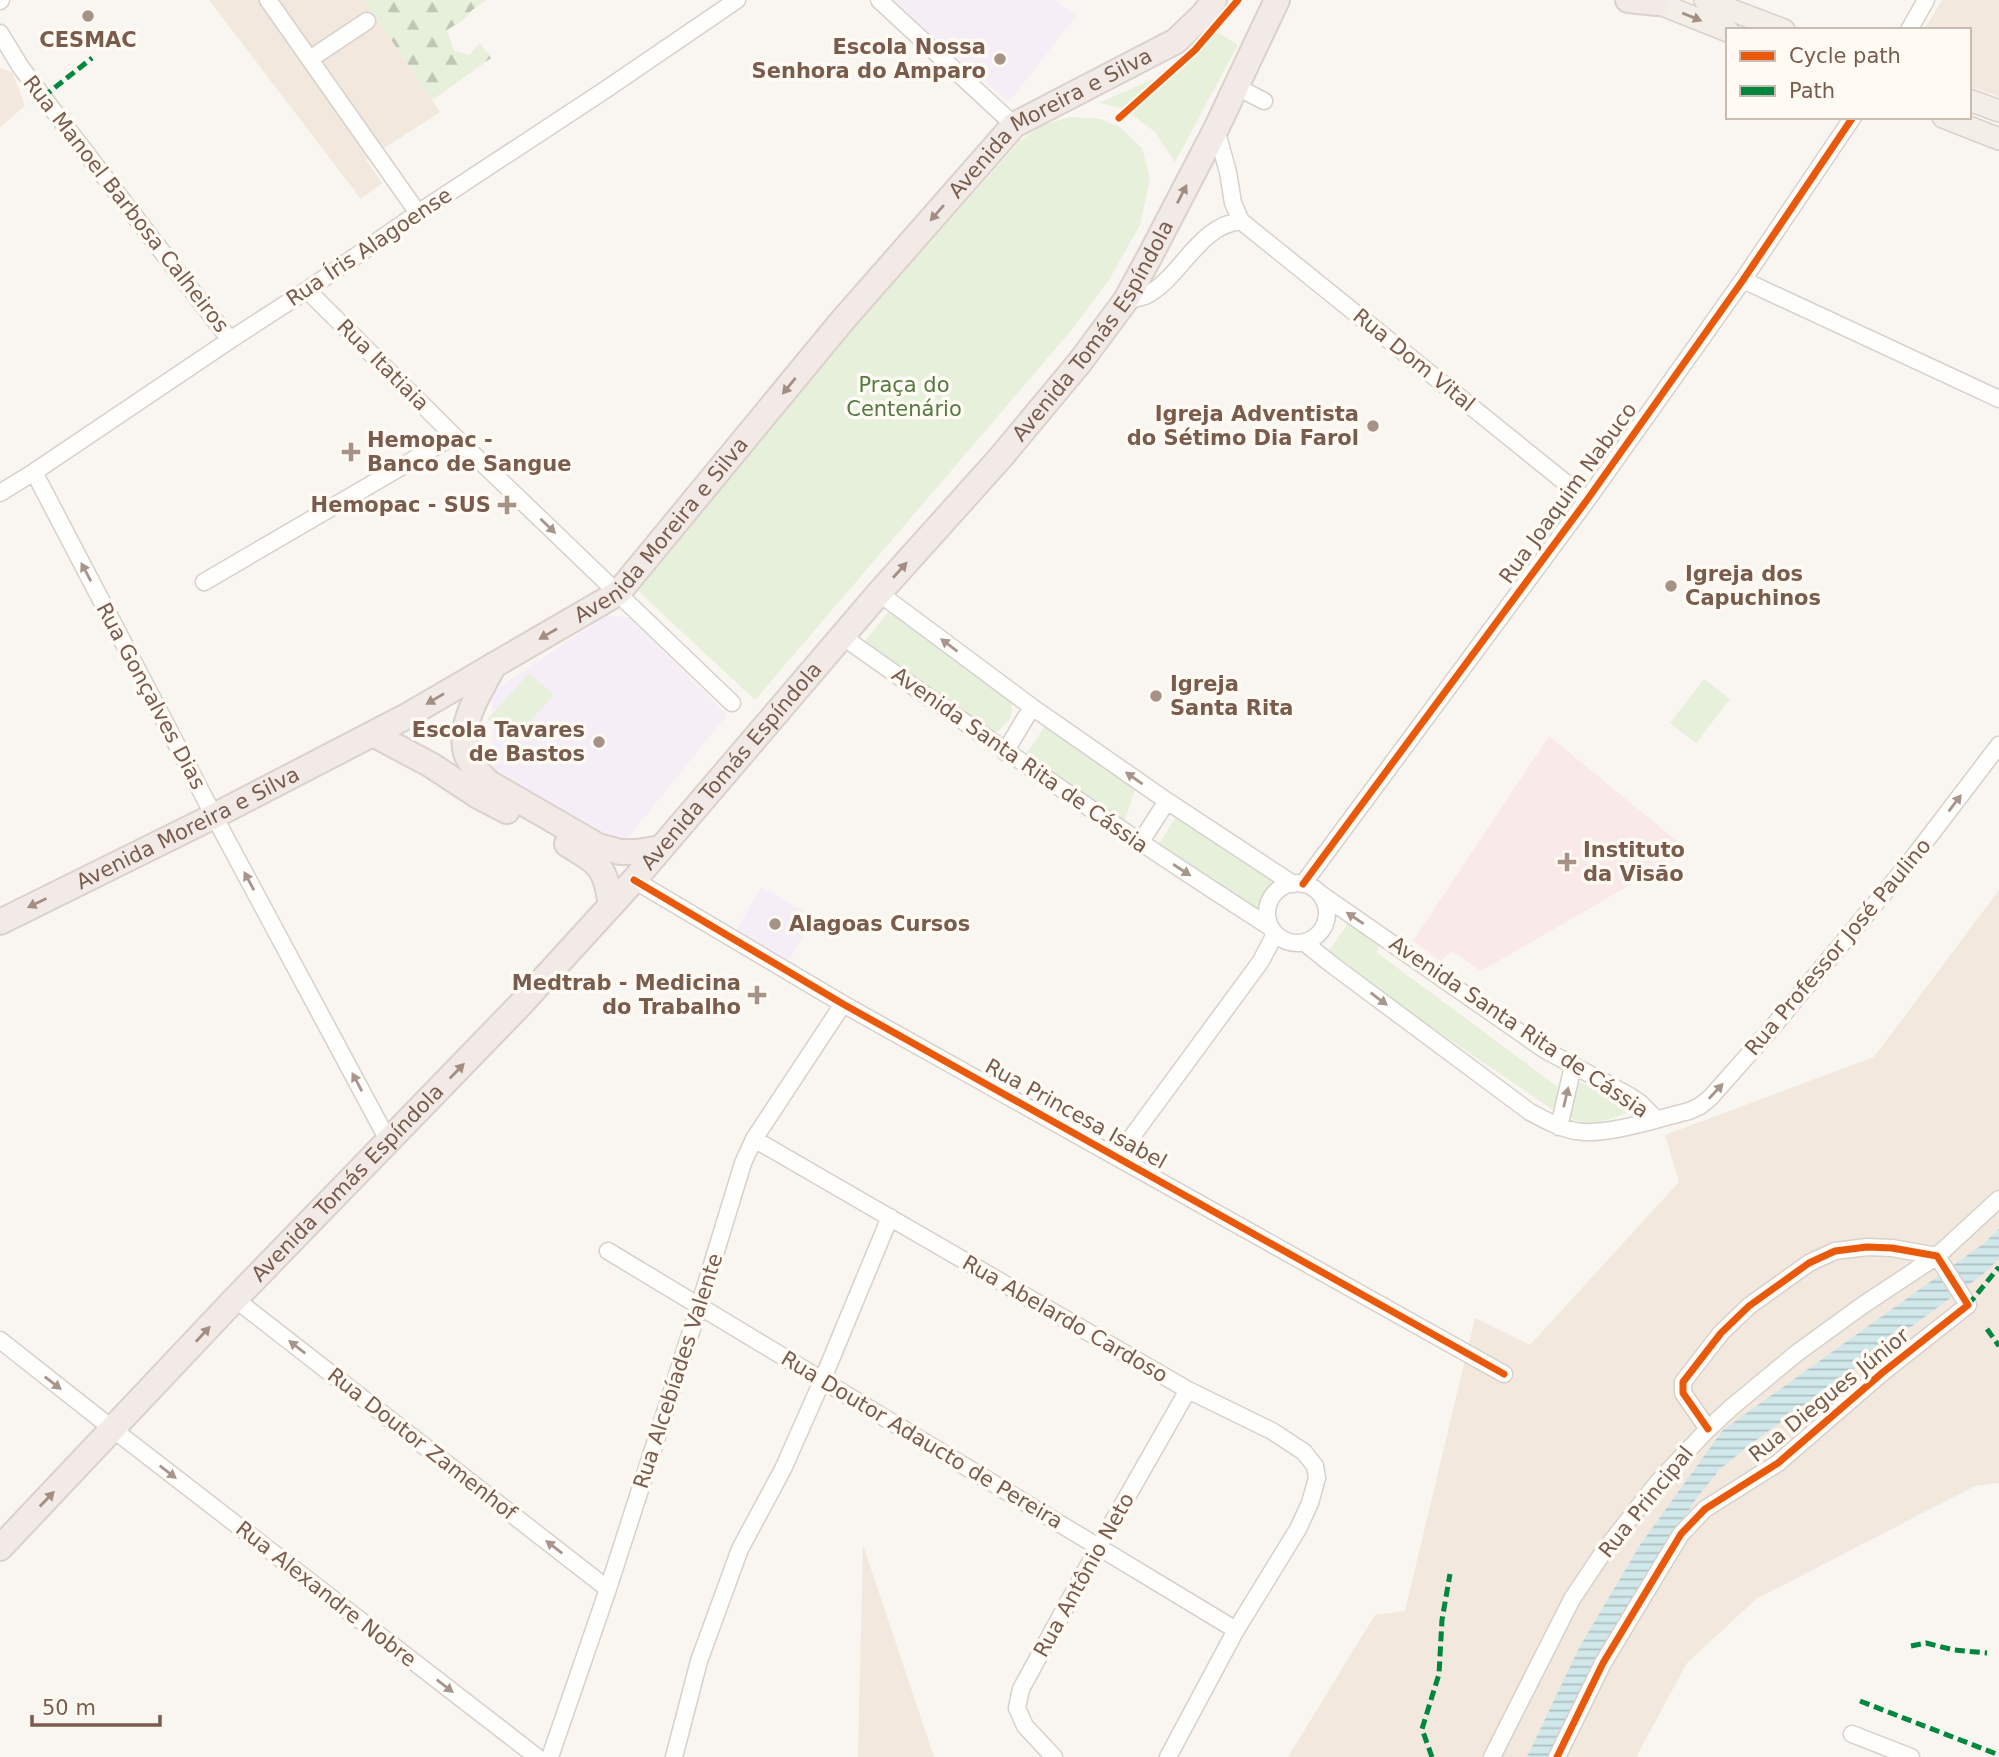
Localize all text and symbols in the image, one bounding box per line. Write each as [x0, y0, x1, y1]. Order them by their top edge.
marker: CESMAC [80, 8, 96, 24]
one-way arrow [1682, 12, 1703, 23]
place label: CESMAC [39, 28, 137, 52]
legend [1726, 28, 1971, 119]
place label: Escola Nossa Senhora do Amparo [752, 35, 986, 83]
street label: Avenida Moreira e Silva [944, 44, 1156, 203]
text: Cycle path [1789, 44, 1901, 68]
marker: Escola Nossa Senhora do Amparo [992, 51, 1008, 67]
street label: Rua Manoel Barbosa Calheiros [18, 71, 234, 337]
text: Path [1789, 79, 1835, 103]
street label: Rua Íris Alagoense [281, 182, 456, 311]
one-way arrow [1176, 183, 1188, 203]
one-way arrow [929, 204, 945, 222]
street label: Avenida Tomás Espíndola [1007, 216, 1178, 446]
street label: Rua Dom Vital [1348, 304, 1480, 416]
street label: Rua Itatiaia [332, 314, 434, 416]
park label: Praça do Centenário [846, 373, 962, 421]
one-way arrow [782, 377, 797, 394]
street label: Rua Joaquim Nabuco [1494, 398, 1642, 588]
place label: Igreja Adventista do Sétimo Dia Farol [1127, 402, 1359, 450]
marker: Igreja Adventista do Sétimo Dia Farol [1365, 418, 1381, 434]
place label: Hemopac - Banco de Sangue [367, 428, 571, 476]
street label: Avenida Moreira e Silva [570, 433, 753, 628]
marker: Hemopac - Banco de Sangue [341, 442, 361, 462]
place label: Hemopac - SUS [311, 493, 491, 517]
marker: Hemopac - SUS [497, 495, 517, 515]
one-way arrow [539, 518, 556, 534]
one-way arrow [892, 561, 908, 579]
one-way arrow [80, 562, 92, 582]
place label: Igreja dos Capuchinos [1685, 562, 1821, 610]
marker: Igreja dos Capuchinos [1663, 578, 1679, 594]
street label: Rua Gonçalves Dias [92, 599, 210, 793]
one-way arrow [538, 627, 557, 640]
one-way arrow [940, 639, 958, 653]
street label: Avenida Tomás Espíndola [636, 657, 827, 875]
street label: Avenida Santa Rita de Cássia [887, 662, 1153, 858]
place label: Igreja Santa Rita [1170, 672, 1293, 720]
marker: Igreja Santa Rita [1148, 688, 1164, 704]
one-way arrow [426, 693, 445, 705]
place label: Escola Tavares de Bastos [412, 718, 585, 766]
marker: Escola Tavares de Bastos [591, 734, 607, 750]
street label: Avenida Moreira e Silva [72, 762, 303, 894]
one-way arrow [1125, 771, 1143, 785]
one-way arrow [1947, 795, 1962, 813]
street label: Rua Professor José Paulino [1740, 834, 1936, 1060]
place label: Instituto da Visão [1583, 838, 1685, 886]
marker: Instituto da Visão [1557, 852, 1577, 872]
one-way arrow [1172, 863, 1191, 876]
one-way arrow [243, 872, 255, 891]
one-way arrow [27, 898, 47, 909]
one-way arrow [1346, 911, 1364, 925]
place label: Alagoas Cursos [789, 912, 970, 936]
marker: Alagoas Cursos [767, 916, 783, 932]
street label: Avenida Santa Rita de Cássia [1385, 931, 1653, 1123]
place label: Medtrab - Medicina do Trabalho [512, 971, 741, 1019]
marker: Medtrab - Medicina do Trabalho [747, 985, 767, 1005]
one-way arrow [1369, 992, 1388, 1006]
street label: Rua Princesa Isabel [981, 1054, 1171, 1174]
one-way arrow [449, 1062, 466, 1079]
one-way arrow [351, 1072, 363, 1092]
street label: Avenida Tomás Espíndola [247, 1079, 448, 1287]
one-way arrow [1707, 1083, 1723, 1100]
one-way arrow [1561, 1086, 1572, 1108]
street label: Rua Alcebíades Valente [629, 1250, 727, 1492]
street label: Rua Abelardo Cardoso [958, 1250, 1172, 1388]
street label: Rua Diegues Júnior [1744, 1323, 1914, 1467]
one-way arrow [195, 1326, 211, 1343]
one-way arrow [288, 1341, 306, 1355]
street label: Rua Doutor Adaucto de Pereira [777, 1346, 1067, 1534]
street label: Rua Doutor Zamenhof [323, 1363, 522, 1525]
one-way arrow [44, 1375, 62, 1390]
street label: Rua Principal [1594, 1442, 1698, 1562]
one-way arrow [158, 1464, 176, 1479]
street label: Rua Antônio Neto [1029, 1489, 1139, 1661]
one-way arrow [39, 1491, 55, 1508]
street label: Rua Alexandre Nobre [231, 1516, 421, 1672]
one-way arrow [546, 1539, 564, 1554]
one-way arrow [436, 1678, 454, 1692]
scale bar [32, 1684, 159, 1728]
text: 50 m [42, 1696, 96, 1720]

